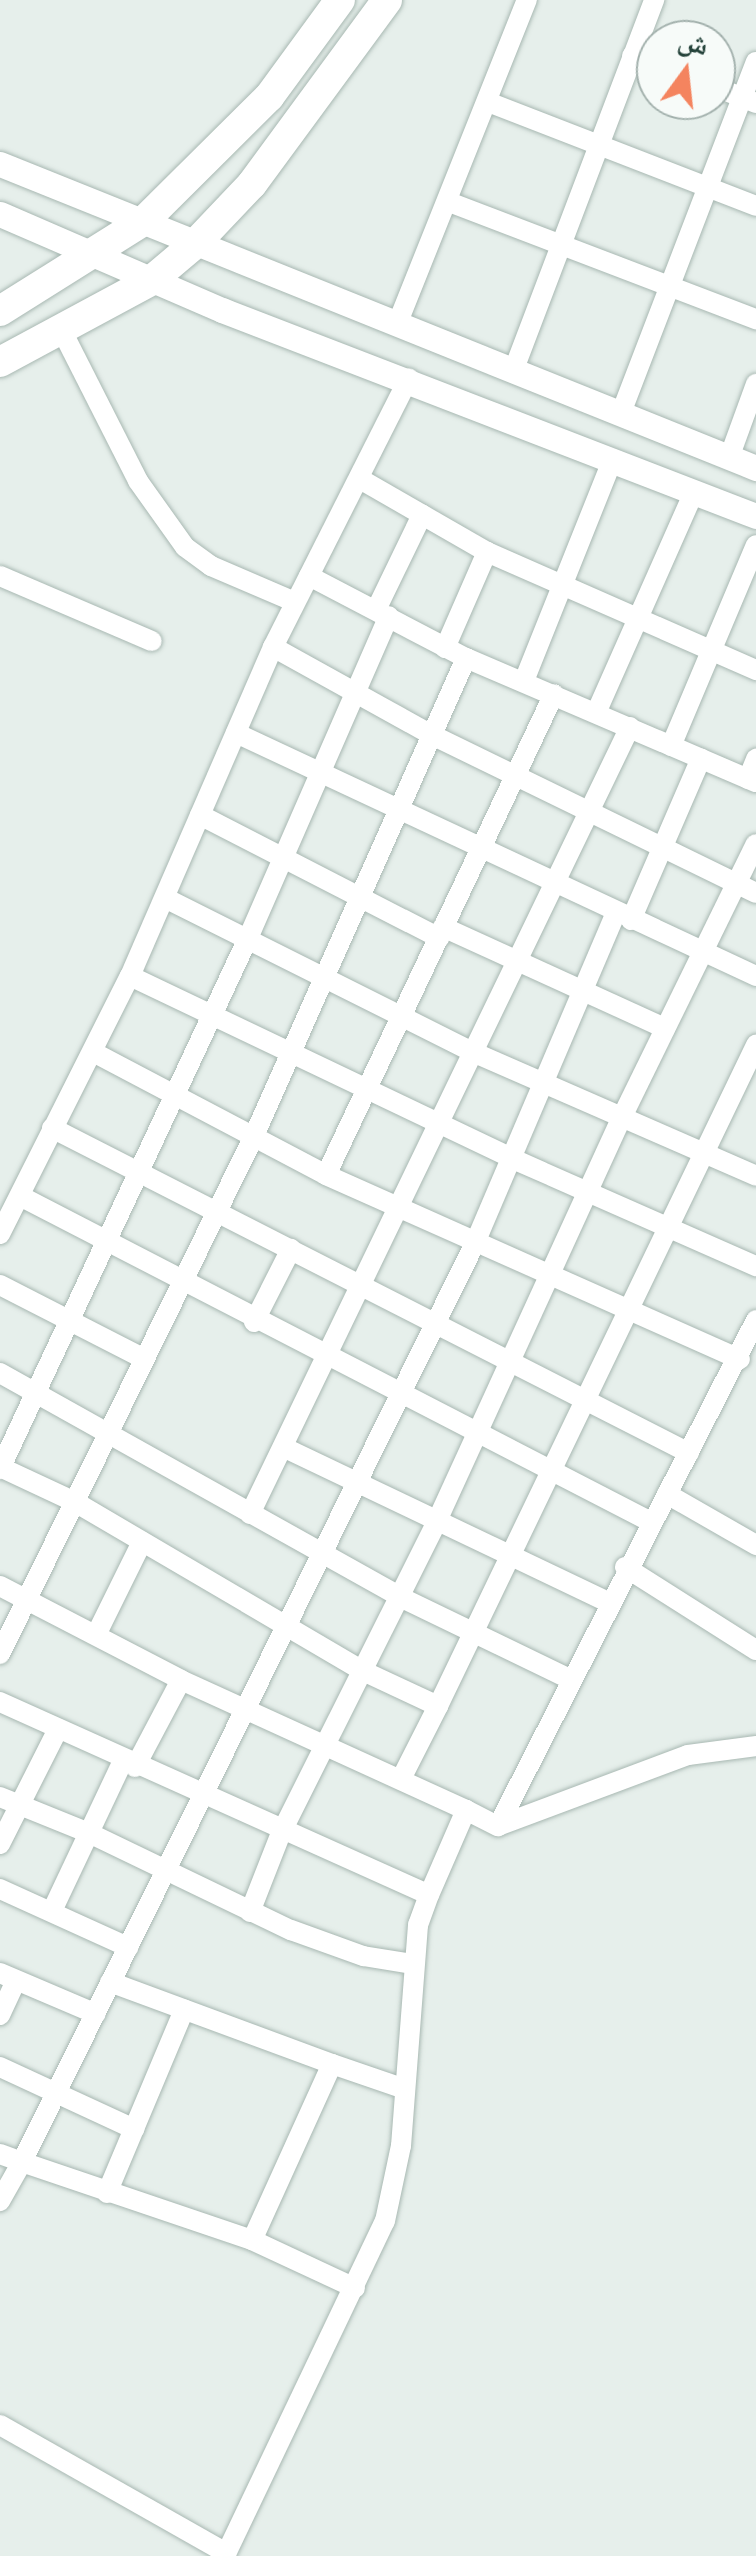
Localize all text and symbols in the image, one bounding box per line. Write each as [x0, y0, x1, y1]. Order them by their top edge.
text: ش [674, 19, 713, 66]
north arrow [636, 20, 736, 120]

